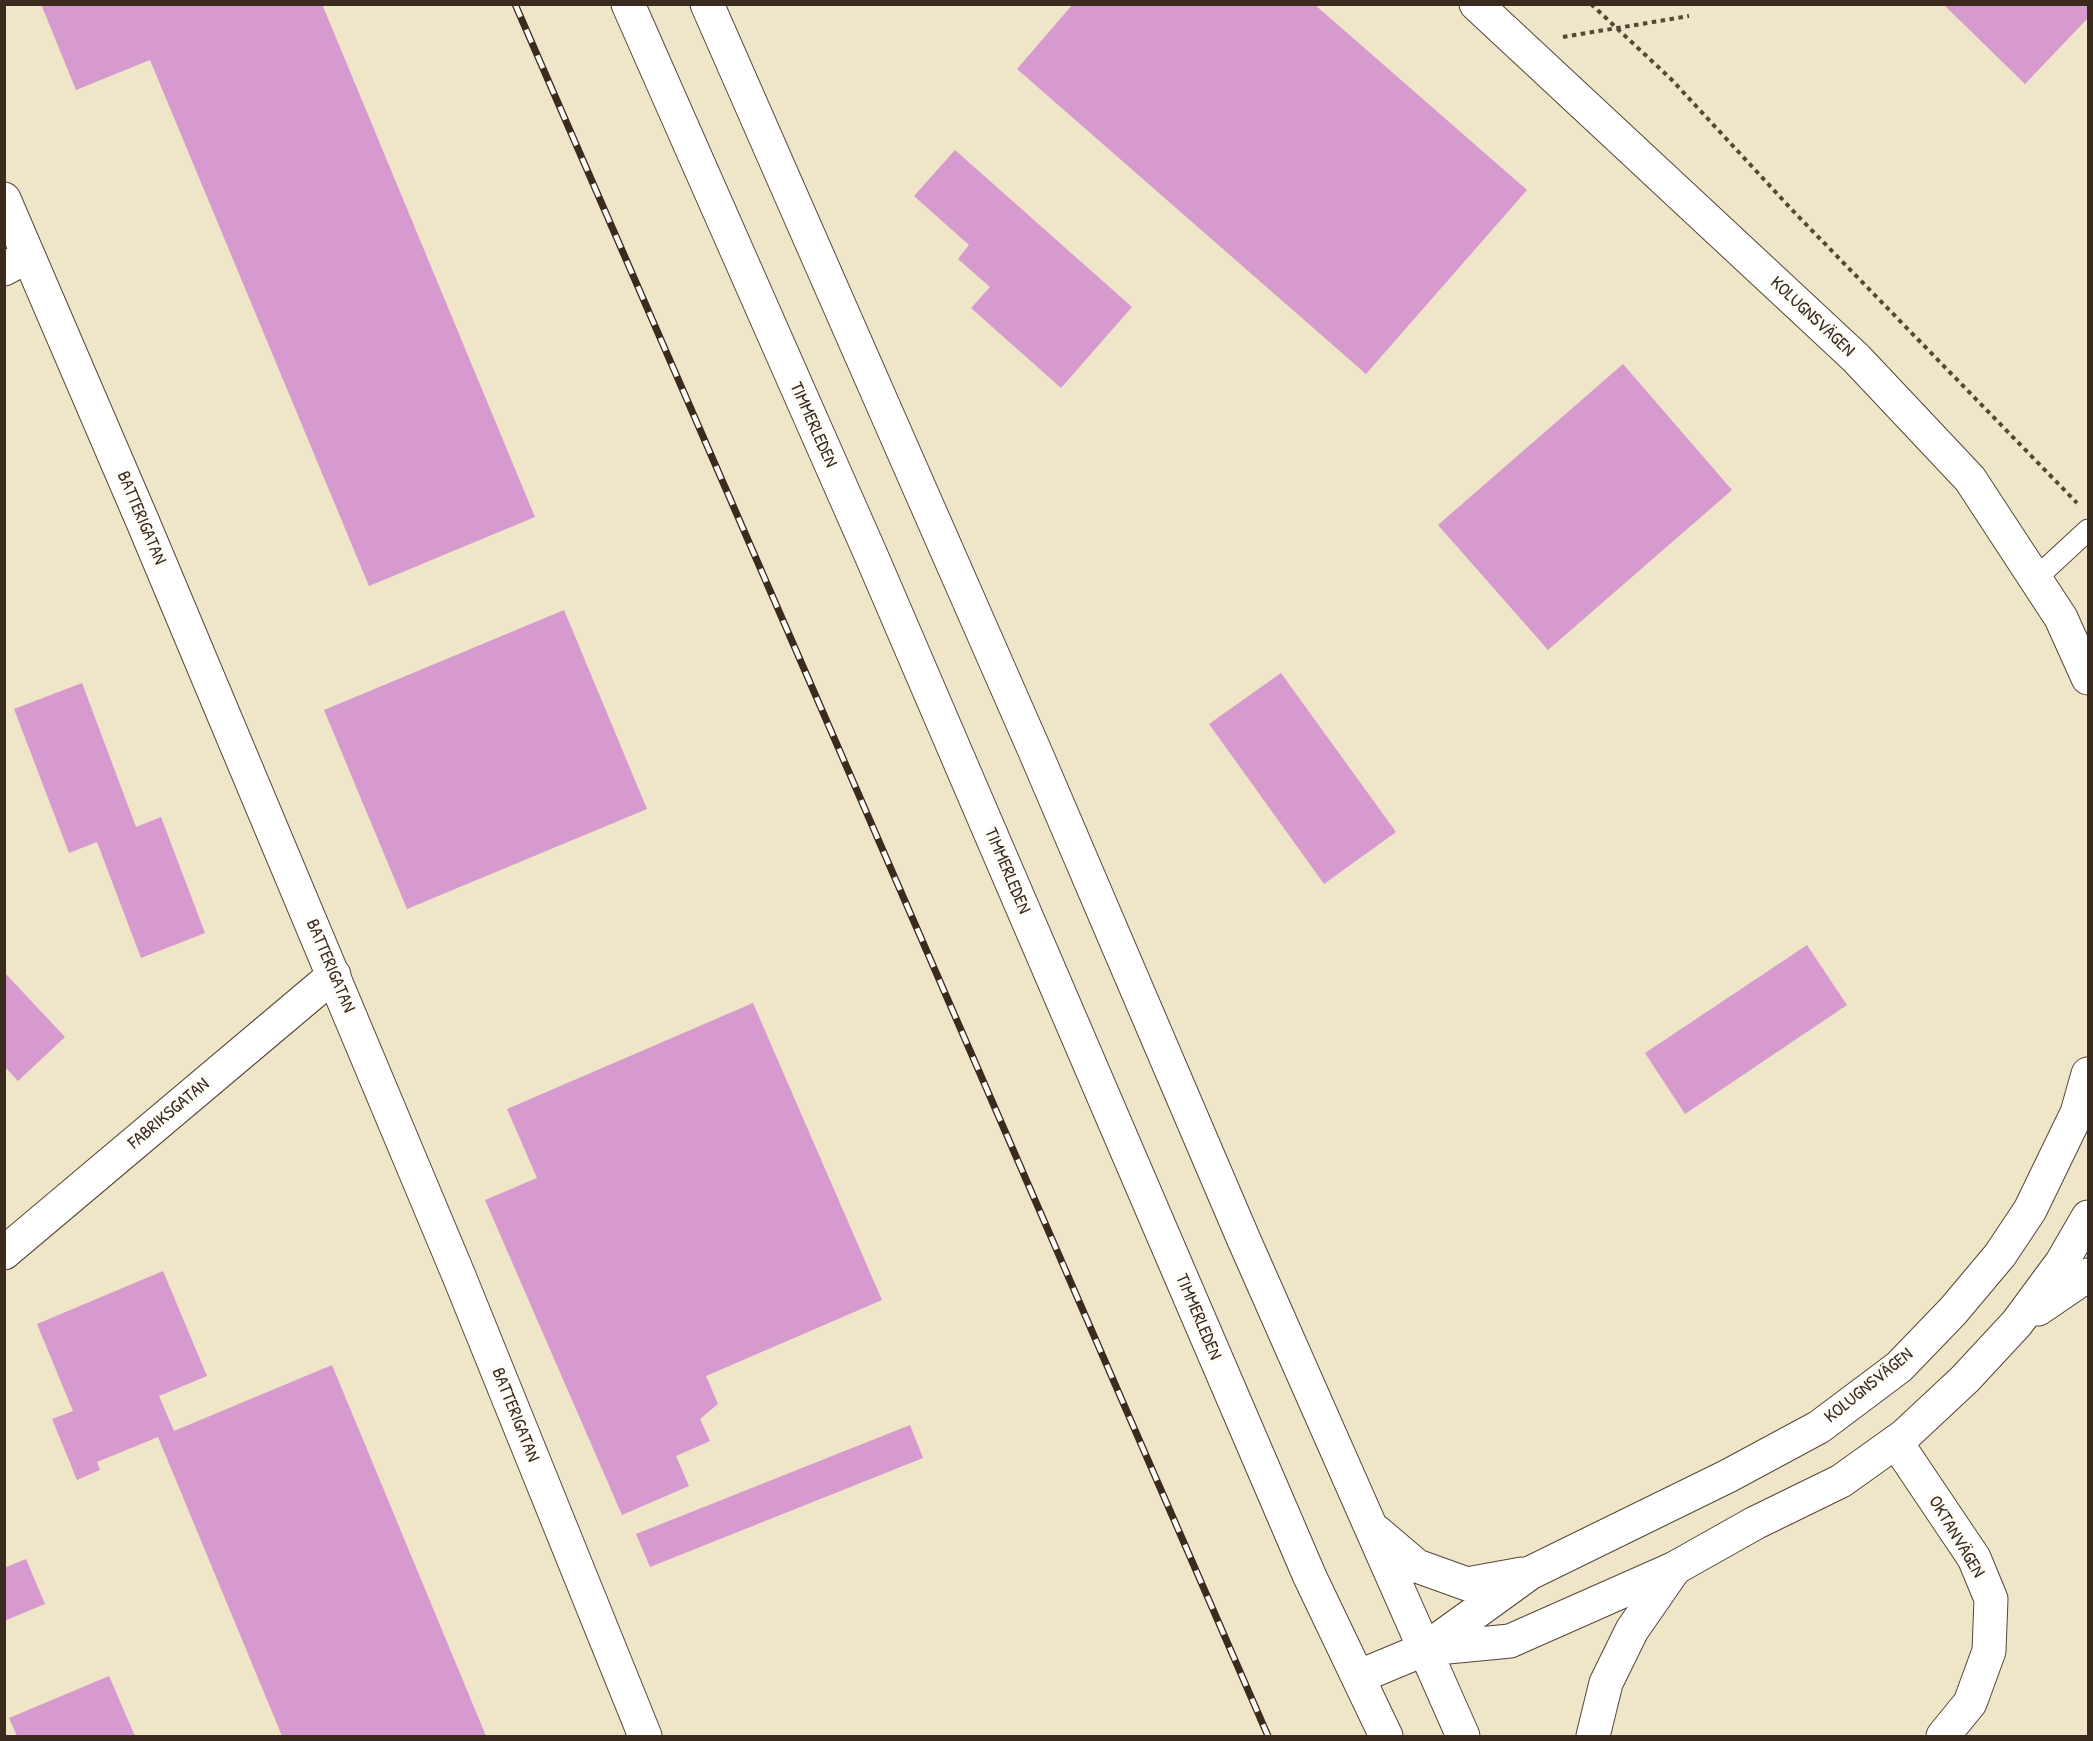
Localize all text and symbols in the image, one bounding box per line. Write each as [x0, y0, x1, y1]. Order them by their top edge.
street label: KOLUGNSVÄGEN [1765, 272, 1859, 362]
street label: TIMMERLEDEN [785, 379, 841, 471]
street label: BATTERIGATAN [112, 468, 170, 568]
street label: TIMMERLEDEN [979, 825, 1035, 917]
street label: BATTERIGATAN [301, 916, 359, 1016]
street label: FABRIKSGATAN [124, 1074, 214, 1154]
street label: TIMMERLEDEN [1170, 1271, 1226, 1363]
street label: KOLUGNSVÄGEN [1820, 1344, 1918, 1428]
street label: BATTERIGATAN [486, 1365, 544, 1465]
street label: OKTANVÄGEN [1923, 1492, 1989, 1582]

